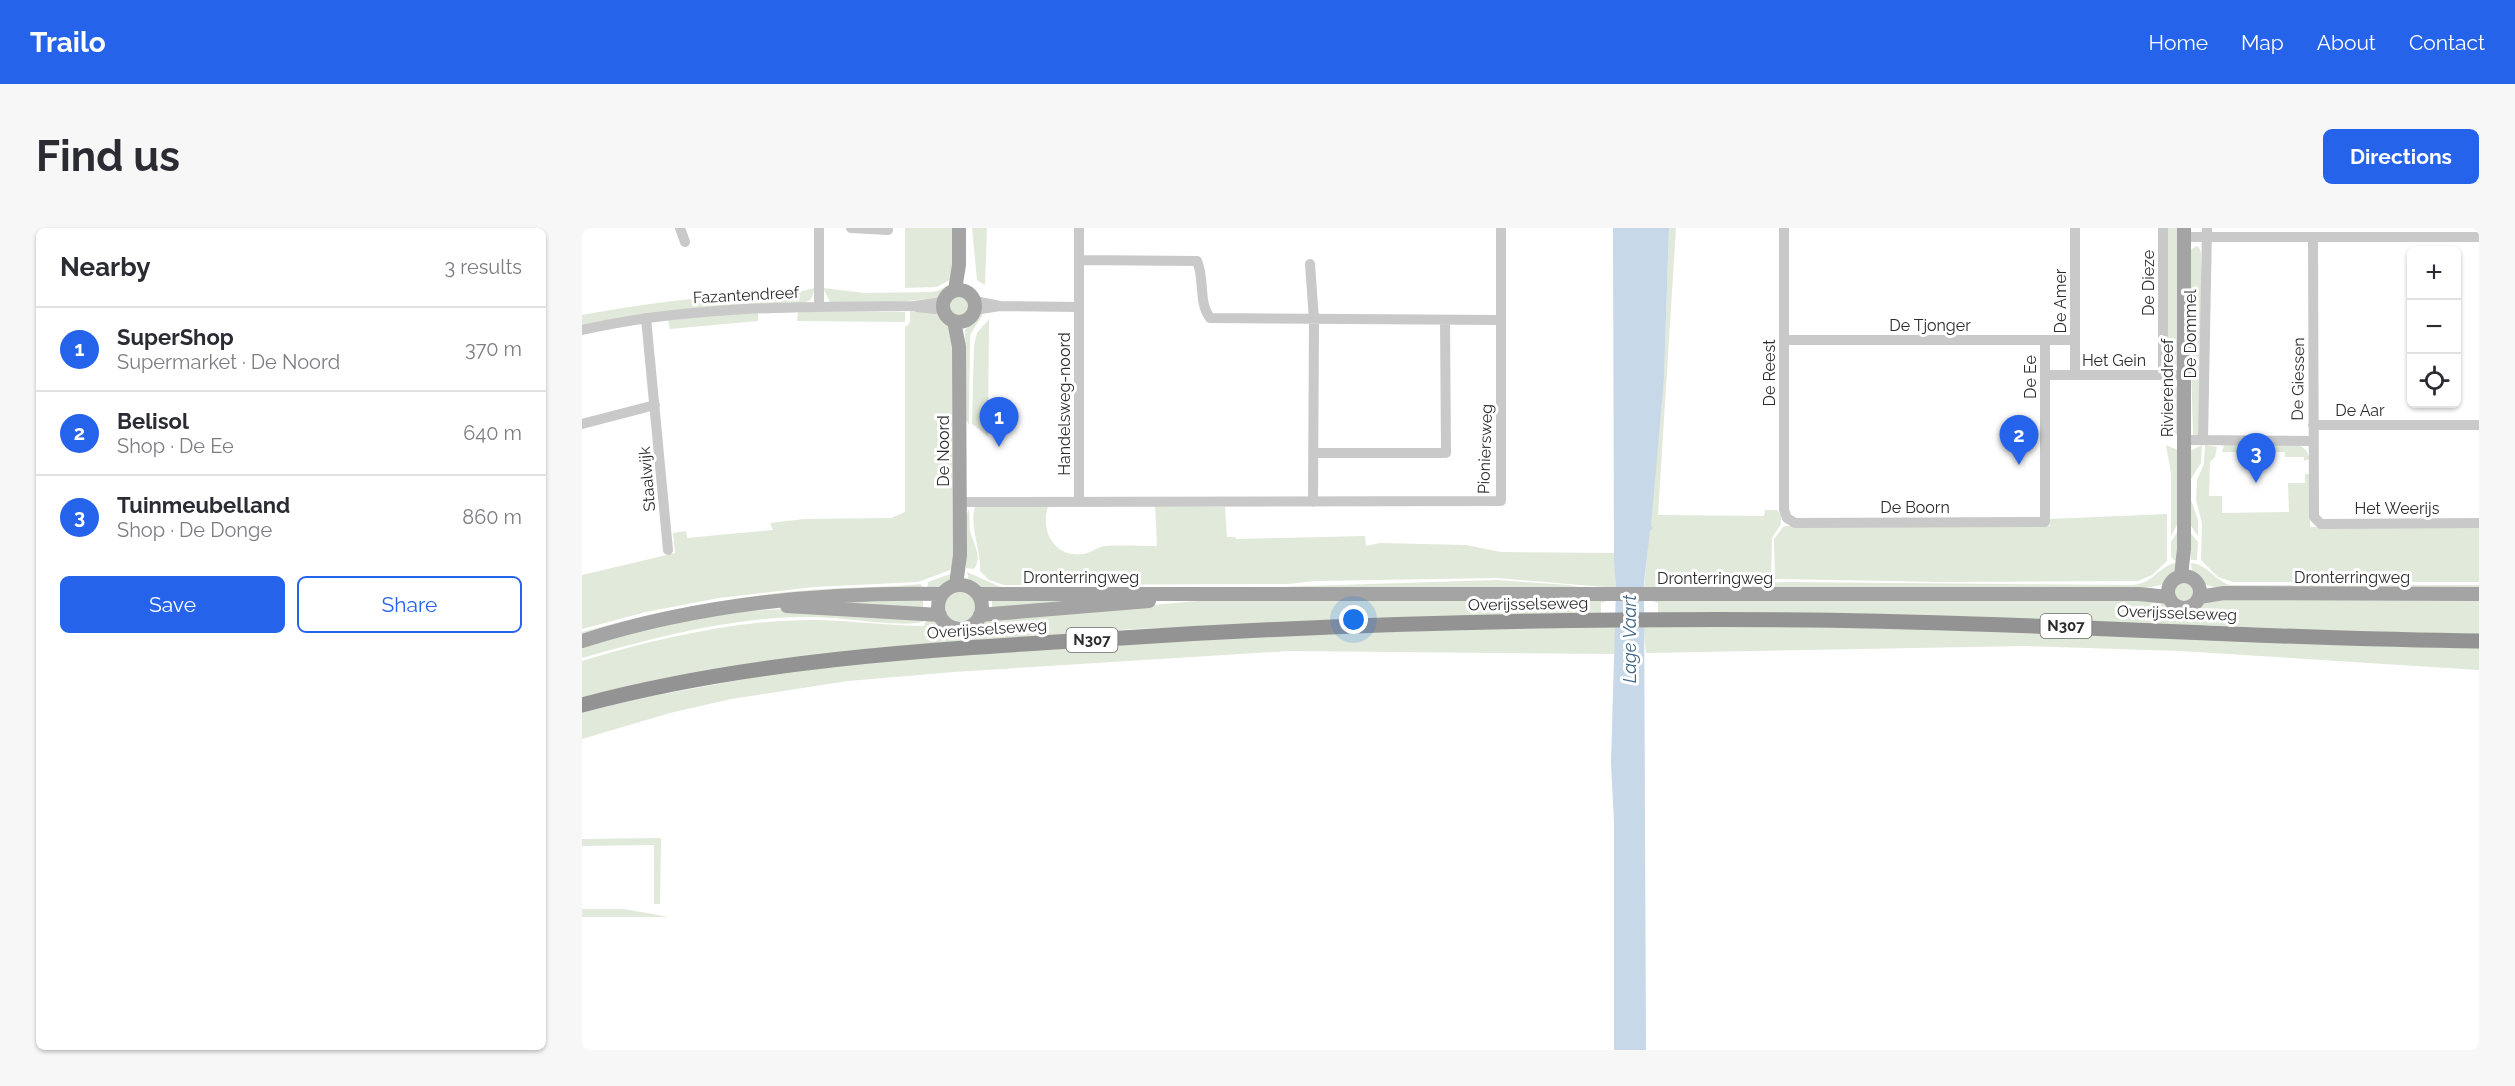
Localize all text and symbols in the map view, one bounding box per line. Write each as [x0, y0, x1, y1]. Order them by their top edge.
text: Trailo [30, 26, 106, 59]
text: Home [2149, 30, 2208, 55]
text: Map [2241, 30, 2284, 55]
text: About [2317, 30, 2376, 55]
text: Contact [2409, 30, 2485, 55]
button: Directions [2323, 129, 2479, 184]
text: Find us [36, 132, 180, 181]
map controls [2407, 246, 2461, 408]
button: + [2407, 246, 2461, 300]
street label: De Dieze [2139, 250, 2158, 316]
text: Nearby [60, 252, 150, 282]
text: 3 results [444, 255, 522, 279]
street label: De Amer [2051, 268, 2070, 333]
street label: Fazantendreef [692, 283, 800, 307]
street label: De Dommel [2181, 289, 2200, 379]
button: − [2407, 300, 2461, 354]
street label: De Tjonger [1889, 316, 1971, 335]
text: SuperShop [117, 324, 234, 350]
street label: Handelsweg-noord [1055, 332, 1074, 476]
text: 1 [75, 337, 84, 361]
text: 370 m [465, 337, 522, 361]
street label: De Giessen [2288, 337, 2308, 421]
street label: Rivierendreef [2158, 338, 2177, 437]
street label: De Reest [1760, 339, 1779, 406]
text: Supermarket · De Noord [117, 350, 340, 374]
street label: Het Gein [2082, 351, 2146, 370]
button: locate [2407, 354, 2461, 408]
street label: De Ee [2021, 355, 2040, 399]
pin: 1 [980, 398, 1018, 447]
street label: De Aar [2335, 401, 2385, 420]
street label: Pioniersweg [1474, 404, 1496, 494]
text: Belisol [117, 408, 189, 434]
street label: De Noord [934, 415, 953, 487]
pin: 2 [2000, 416, 2038, 465]
text: 2 [74, 421, 85, 445]
text: 640 m [463, 421, 522, 445]
text: Shop · De Ee [117, 434, 234, 458]
pin: 3 [2236, 434, 2276, 483]
street label: Staalwijk [635, 445, 659, 512]
text: Tuinmeubelland [117, 492, 290, 518]
street label: De Boorn [1880, 498, 1950, 517]
street label: Het Weerijs [2355, 499, 2440, 518]
text: 3 [74, 505, 85, 529]
text: 860 m [462, 505, 522, 529]
text: Shop · De Donge [117, 518, 272, 542]
street label: Dronterringweg [1023, 568, 1139, 587]
street label: Dronterringweg [2294, 568, 2410, 587]
street label: Dronterringweg [1657, 569, 1773, 588]
button: Save [60, 576, 285, 633]
button: Share [297, 576, 522, 633]
street label: Overijsselseweg [1468, 593, 1588, 615]
water label: Lage Vaart [1619, 594, 1640, 683]
street label: Overijsselseweg [2116, 601, 2238, 625]
your location [1339, 605, 1368, 634]
road number: N307 [2040, 614, 2092, 638]
street label: Overijsselseweg [926, 615, 1048, 643]
road number: N307 [1066, 628, 1118, 652]

